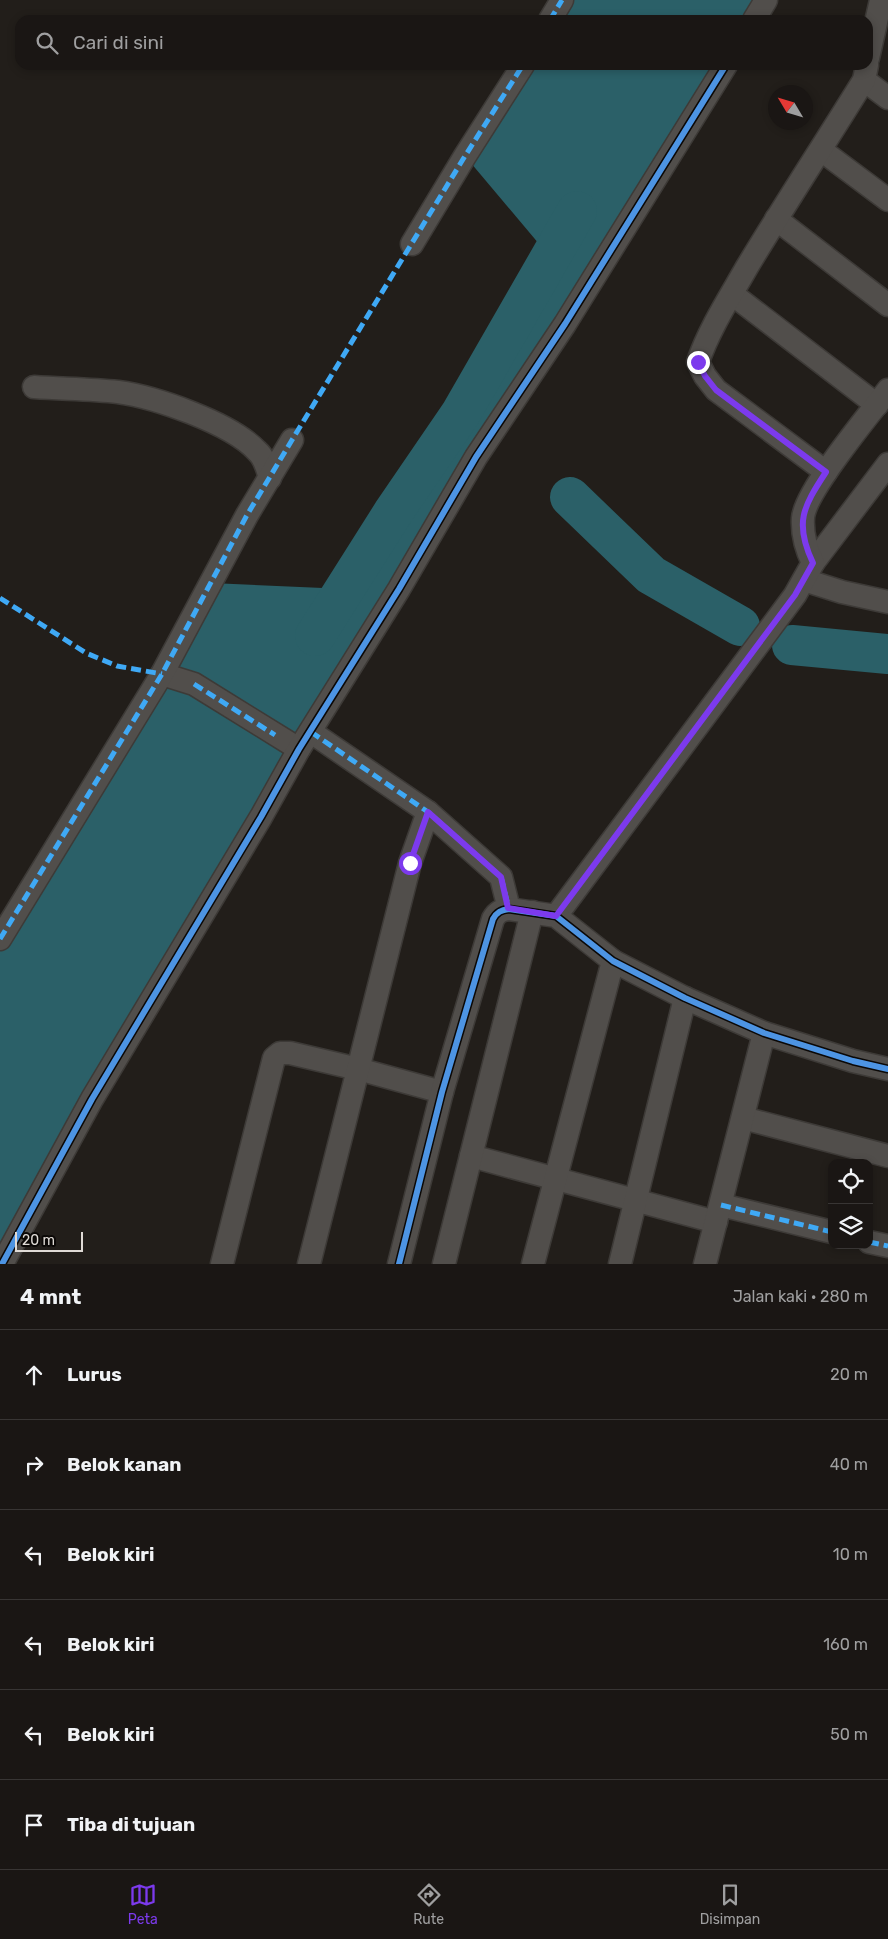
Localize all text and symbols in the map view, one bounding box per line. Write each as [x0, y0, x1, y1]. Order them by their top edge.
search box [15, 15, 873, 70]
icon: search [33, 29, 61, 57]
text: Cari di sini [73, 31, 164, 54]
north arrow [768, 85, 813, 130]
route end [687, 351, 710, 374]
route start [399, 852, 422, 875]
map controls [828, 1159, 873, 1249]
button: locate [828, 1159, 873, 1204]
button: layers [828, 1204, 873, 1249]
scale bar [15, 1229, 82, 1252]
text: 20 m [22, 1232, 55, 1249]
text: 4 mnt [20, 1284, 81, 1309]
text: Jalan kaki · 280 m [733, 1287, 868, 1306]
icon: ahead [20, 1361, 48, 1389]
text: Lurus [67, 1363, 122, 1386]
text: 20 m [830, 1365, 868, 1384]
icon: right [20, 1451, 48, 1479]
text: Belok kanan [67, 1453, 182, 1476]
text: 40 m [830, 1455, 868, 1474]
icon: left [20, 1541, 48, 1569]
text: Belok kiri [67, 1543, 154, 1566]
text: 10 m [833, 1545, 868, 1564]
icon: left [20, 1631, 48, 1659]
text: Belok kiri [67, 1633, 154, 1656]
text: 160 m [823, 1635, 868, 1654]
icon: left [20, 1721, 48, 1749]
text: Belok kiri [67, 1723, 154, 1746]
text: 50 m [830, 1725, 868, 1744]
icon: arrive [20, 1811, 48, 1839]
text: Tiba di tujuan [67, 1813, 195, 1836]
tab: Peta [128, 1881, 158, 1928]
tab: Rute [413, 1881, 444, 1928]
tab: Disimpan [700, 1881, 760, 1928]

